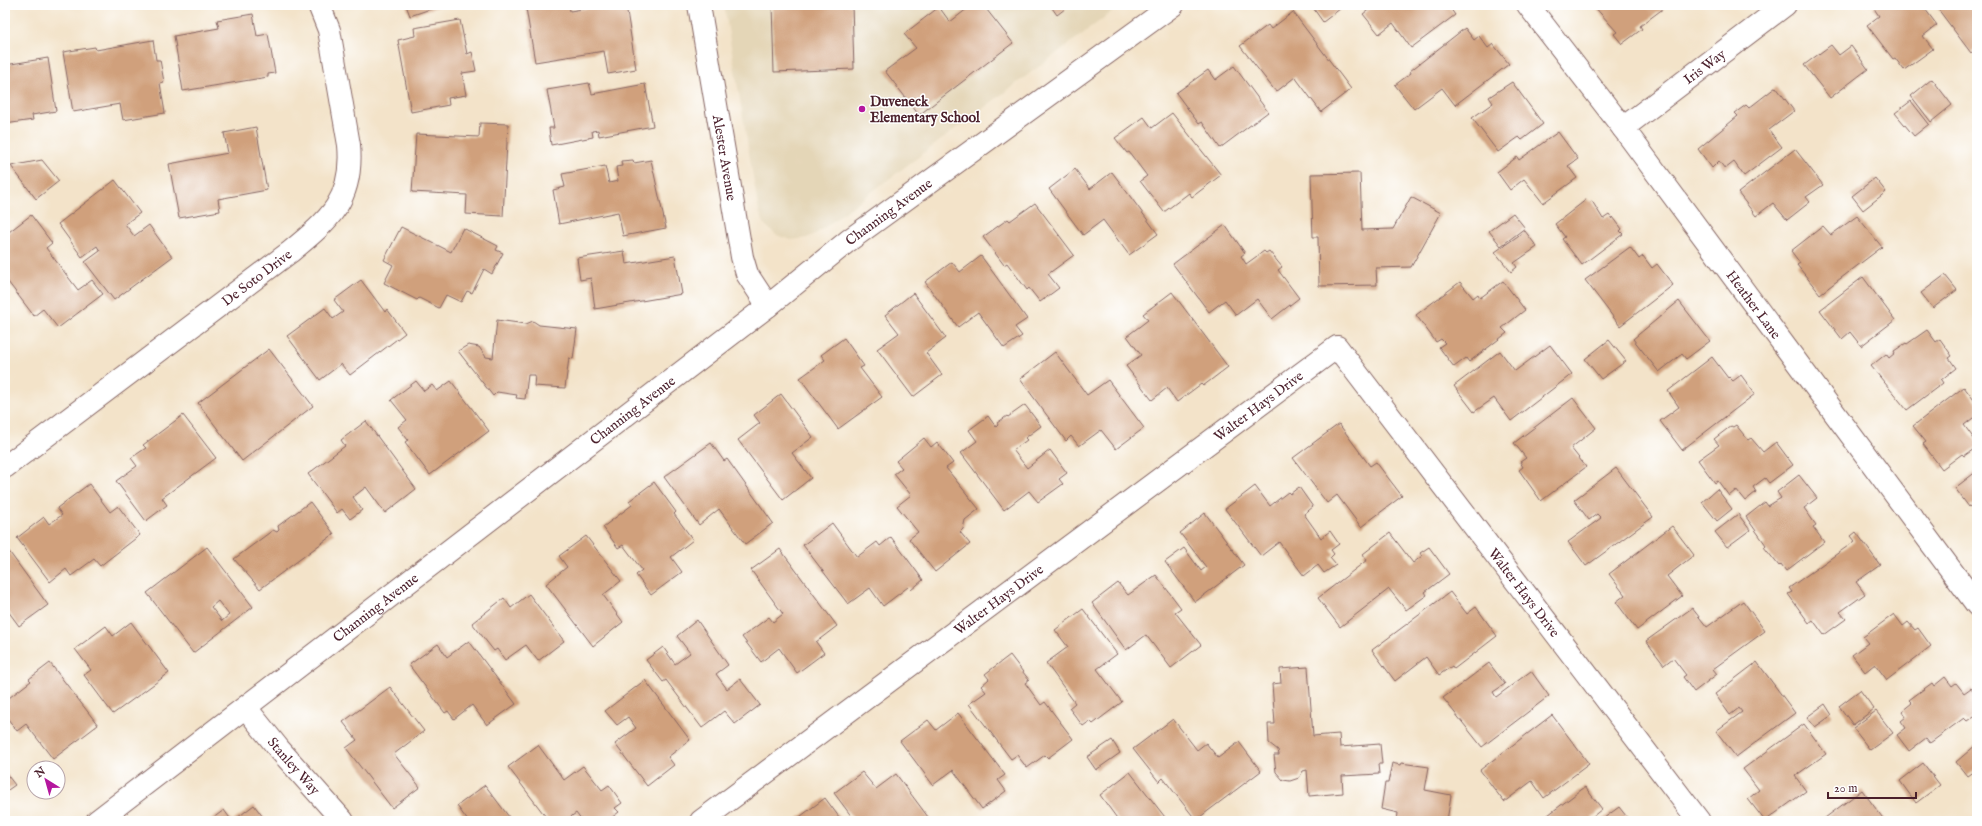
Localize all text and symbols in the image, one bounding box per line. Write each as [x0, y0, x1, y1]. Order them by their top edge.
street label: Iris Way [1680, 45, 1730, 89]
place label: Duveneck Elementary School [870, 93, 981, 127]
marker: Duveneck Elementary School [857, 104, 867, 114]
street label: Alester Avenue [708, 113, 740, 203]
street label: Channing Avenue [842, 174, 937, 250]
street label: De Soto Drive [218, 245, 296, 310]
street label: Heather Lane [1722, 267, 1785, 343]
street label: Walter Hays Drive [1210, 367, 1308, 446]
street label: Channing Avenue [587, 372, 680, 449]
street label: Walter Hays Drive [1484, 545, 1564, 642]
street label: Walter Hays Drive [951, 560, 1048, 639]
street label: Channing Avenue [330, 569, 423, 647]
street label: Stanley Way [263, 734, 323, 799]
north arrow [26, 760, 66, 800]
text: N [32, 764, 49, 782]
scale bar [1828, 774, 1916, 800]
text: 20 m [1834, 781, 1857, 796]

